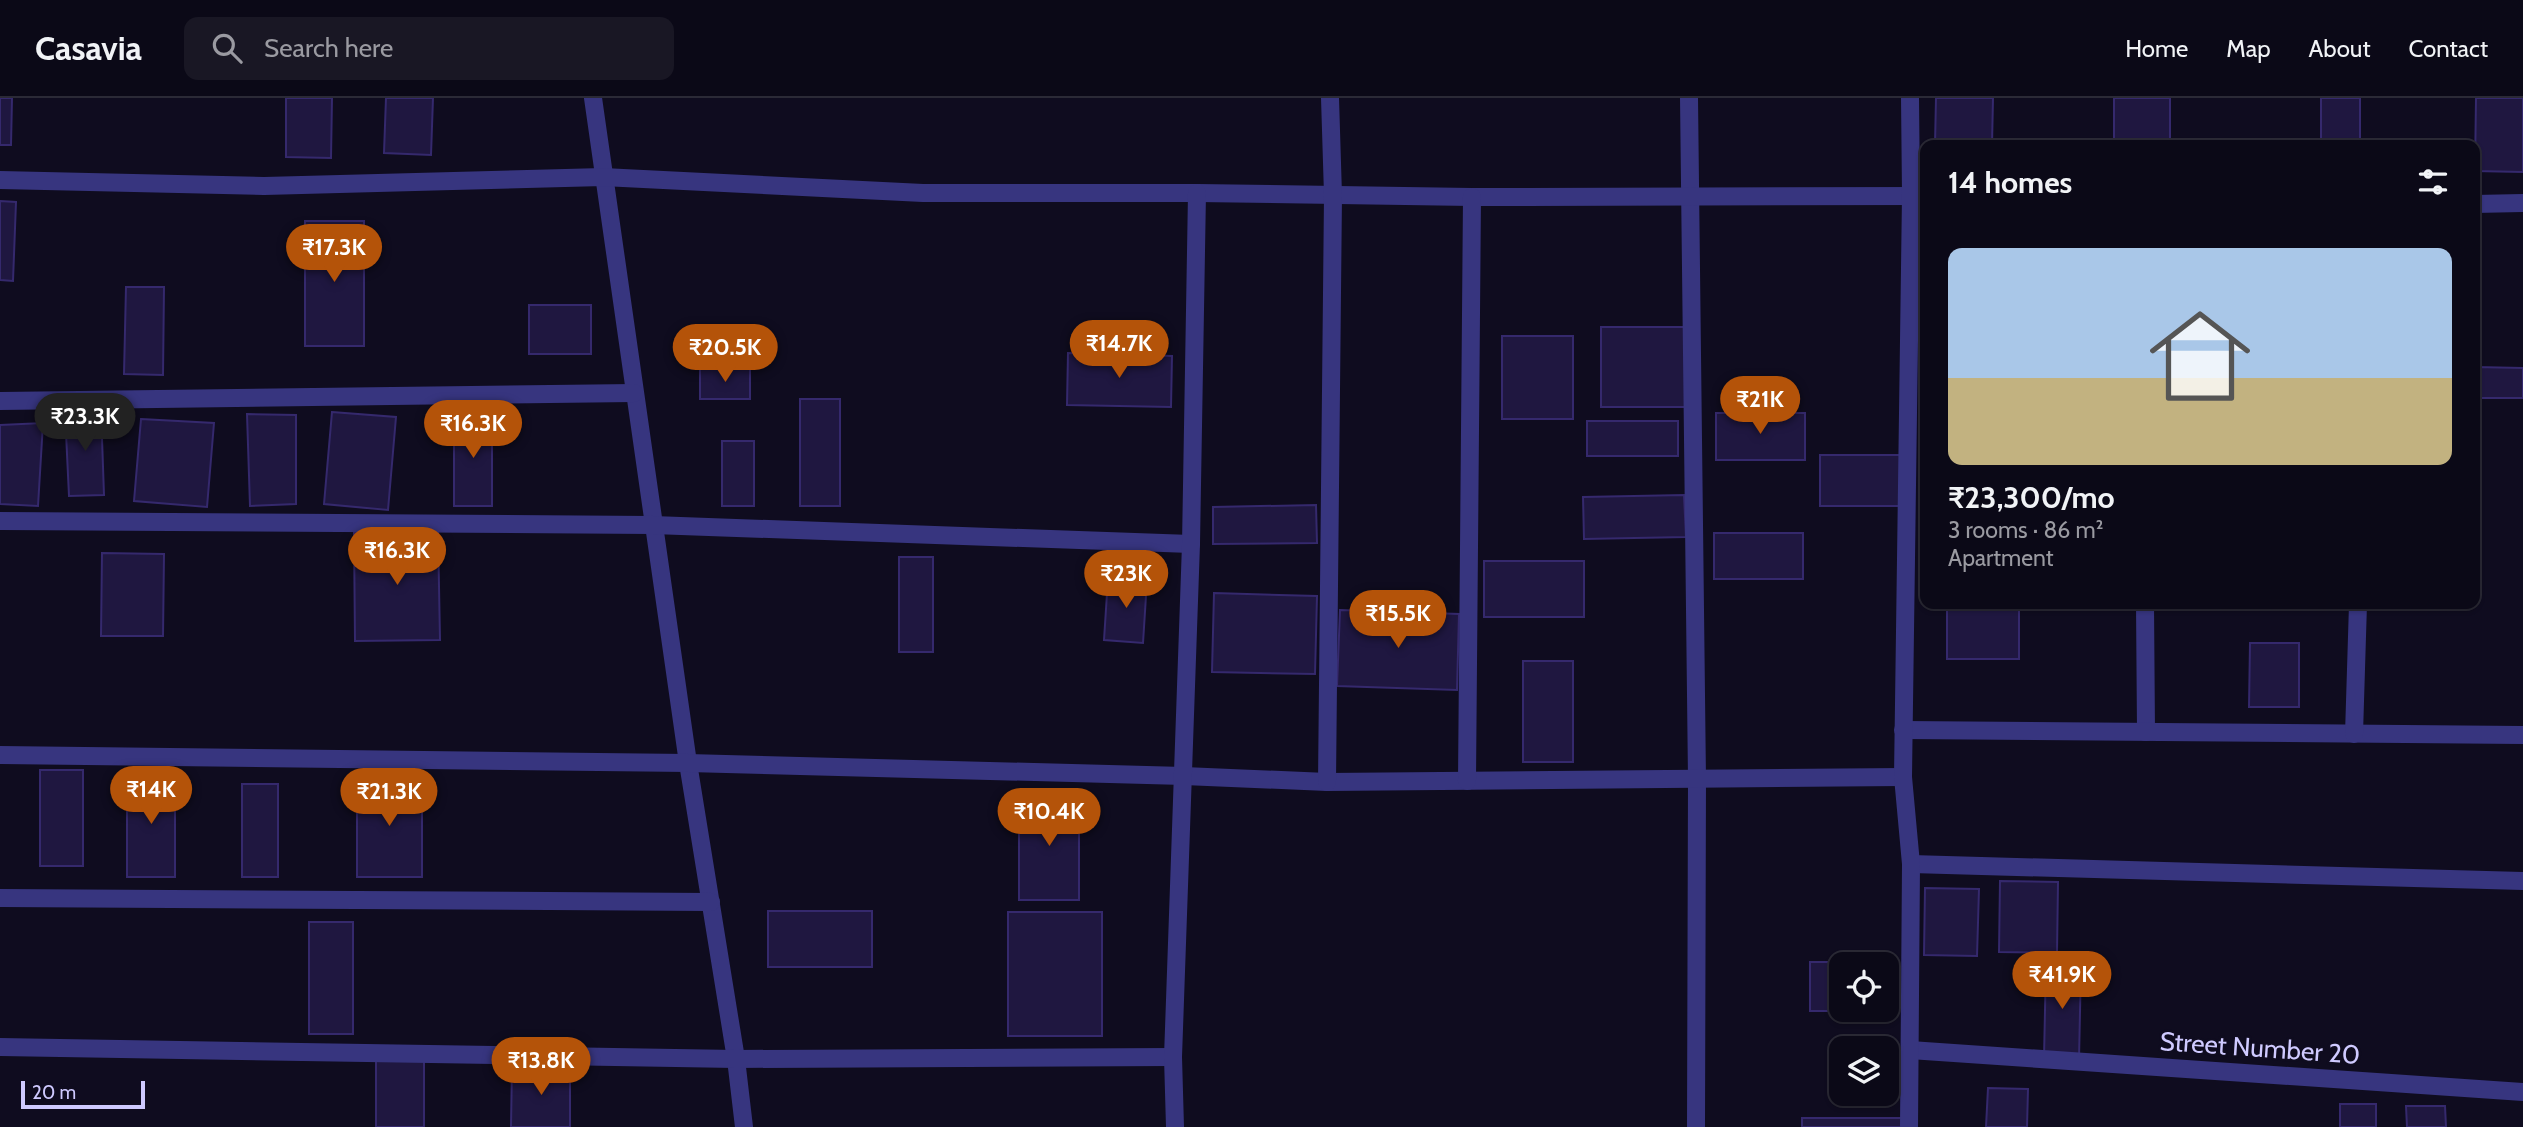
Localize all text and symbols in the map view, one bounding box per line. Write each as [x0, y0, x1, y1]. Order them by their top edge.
search box [184, 17, 674, 80]
text: Casavia [35, 28, 142, 68]
icon: search [208, 29, 246, 67]
text: Search here [264, 32, 393, 64]
text: Home [2125, 34, 2188, 63]
text: Map [2226, 34, 2271, 63]
text: About [2309, 34, 2371, 63]
text: Contact [2409, 34, 2488, 63]
icon: filters [2414, 163, 2452, 201]
text: 14 homes [1948, 164, 2072, 201]
pin: ₹17.3K [277, 225, 391, 284]
text: ₹17.3K [302, 233, 366, 261]
icon: home [2137, 293, 2263, 419]
pin: ₹14.7K [1062, 320, 1176, 380]
pin: ₹20.5K [668, 324, 782, 384]
text: ₹14.7K [1086, 329, 1152, 357]
text: ₹20.5K [689, 333, 761, 361]
pin: ₹21K [1719, 376, 1801, 436]
text: ₹21K [1736, 385, 1784, 413]
pin: ₹23.3K [28, 394, 142, 453]
pin: ₹16.3K [416, 400, 530, 460]
text: ₹23.3K [50, 402, 120, 430]
text: ₹16.3K [440, 409, 506, 437]
text: ₹23,300/mo [1948, 479, 2115, 516]
text: 3 rooms · 86 m² [1948, 516, 2103, 544]
pin: ₹16.3K [340, 528, 454, 587]
text: ₹16.3K [364, 536, 430, 564]
text: Apartment [1948, 544, 2053, 572]
pin: ₹23K [1085, 550, 1167, 610]
text: ₹23K [1100, 559, 1152, 587]
pin: ₹15.5K [1341, 590, 1455, 650]
text: ₹15.5K [1365, 599, 1431, 627]
pin: ₹14K [110, 766, 192, 826]
pin: ₹21.3K [332, 768, 446, 828]
text: ₹14K [126, 775, 176, 803]
text: ₹21.3K [356, 777, 422, 805]
pin: ₹10.4K [992, 788, 1106, 848]
text: ₹10.4K [1014, 797, 1084, 825]
pin: ₹41.9K [2005, 951, 2119, 1011]
map controls [1829, 952, 1899, 1106]
button: locate [1829, 952, 1899, 1022]
text: ₹41.9K [2028, 960, 2096, 988]
street label: Street Number 20 [2159, 1025, 2361, 1071]
button: layers [1829, 1036, 1899, 1106]
pin: ₹13.8K [484, 1038, 598, 1097]
text: ₹13.8K [508, 1046, 574, 1074]
scale bar [21, 1078, 145, 1110]
text: 20 m [32, 1081, 76, 1104]

